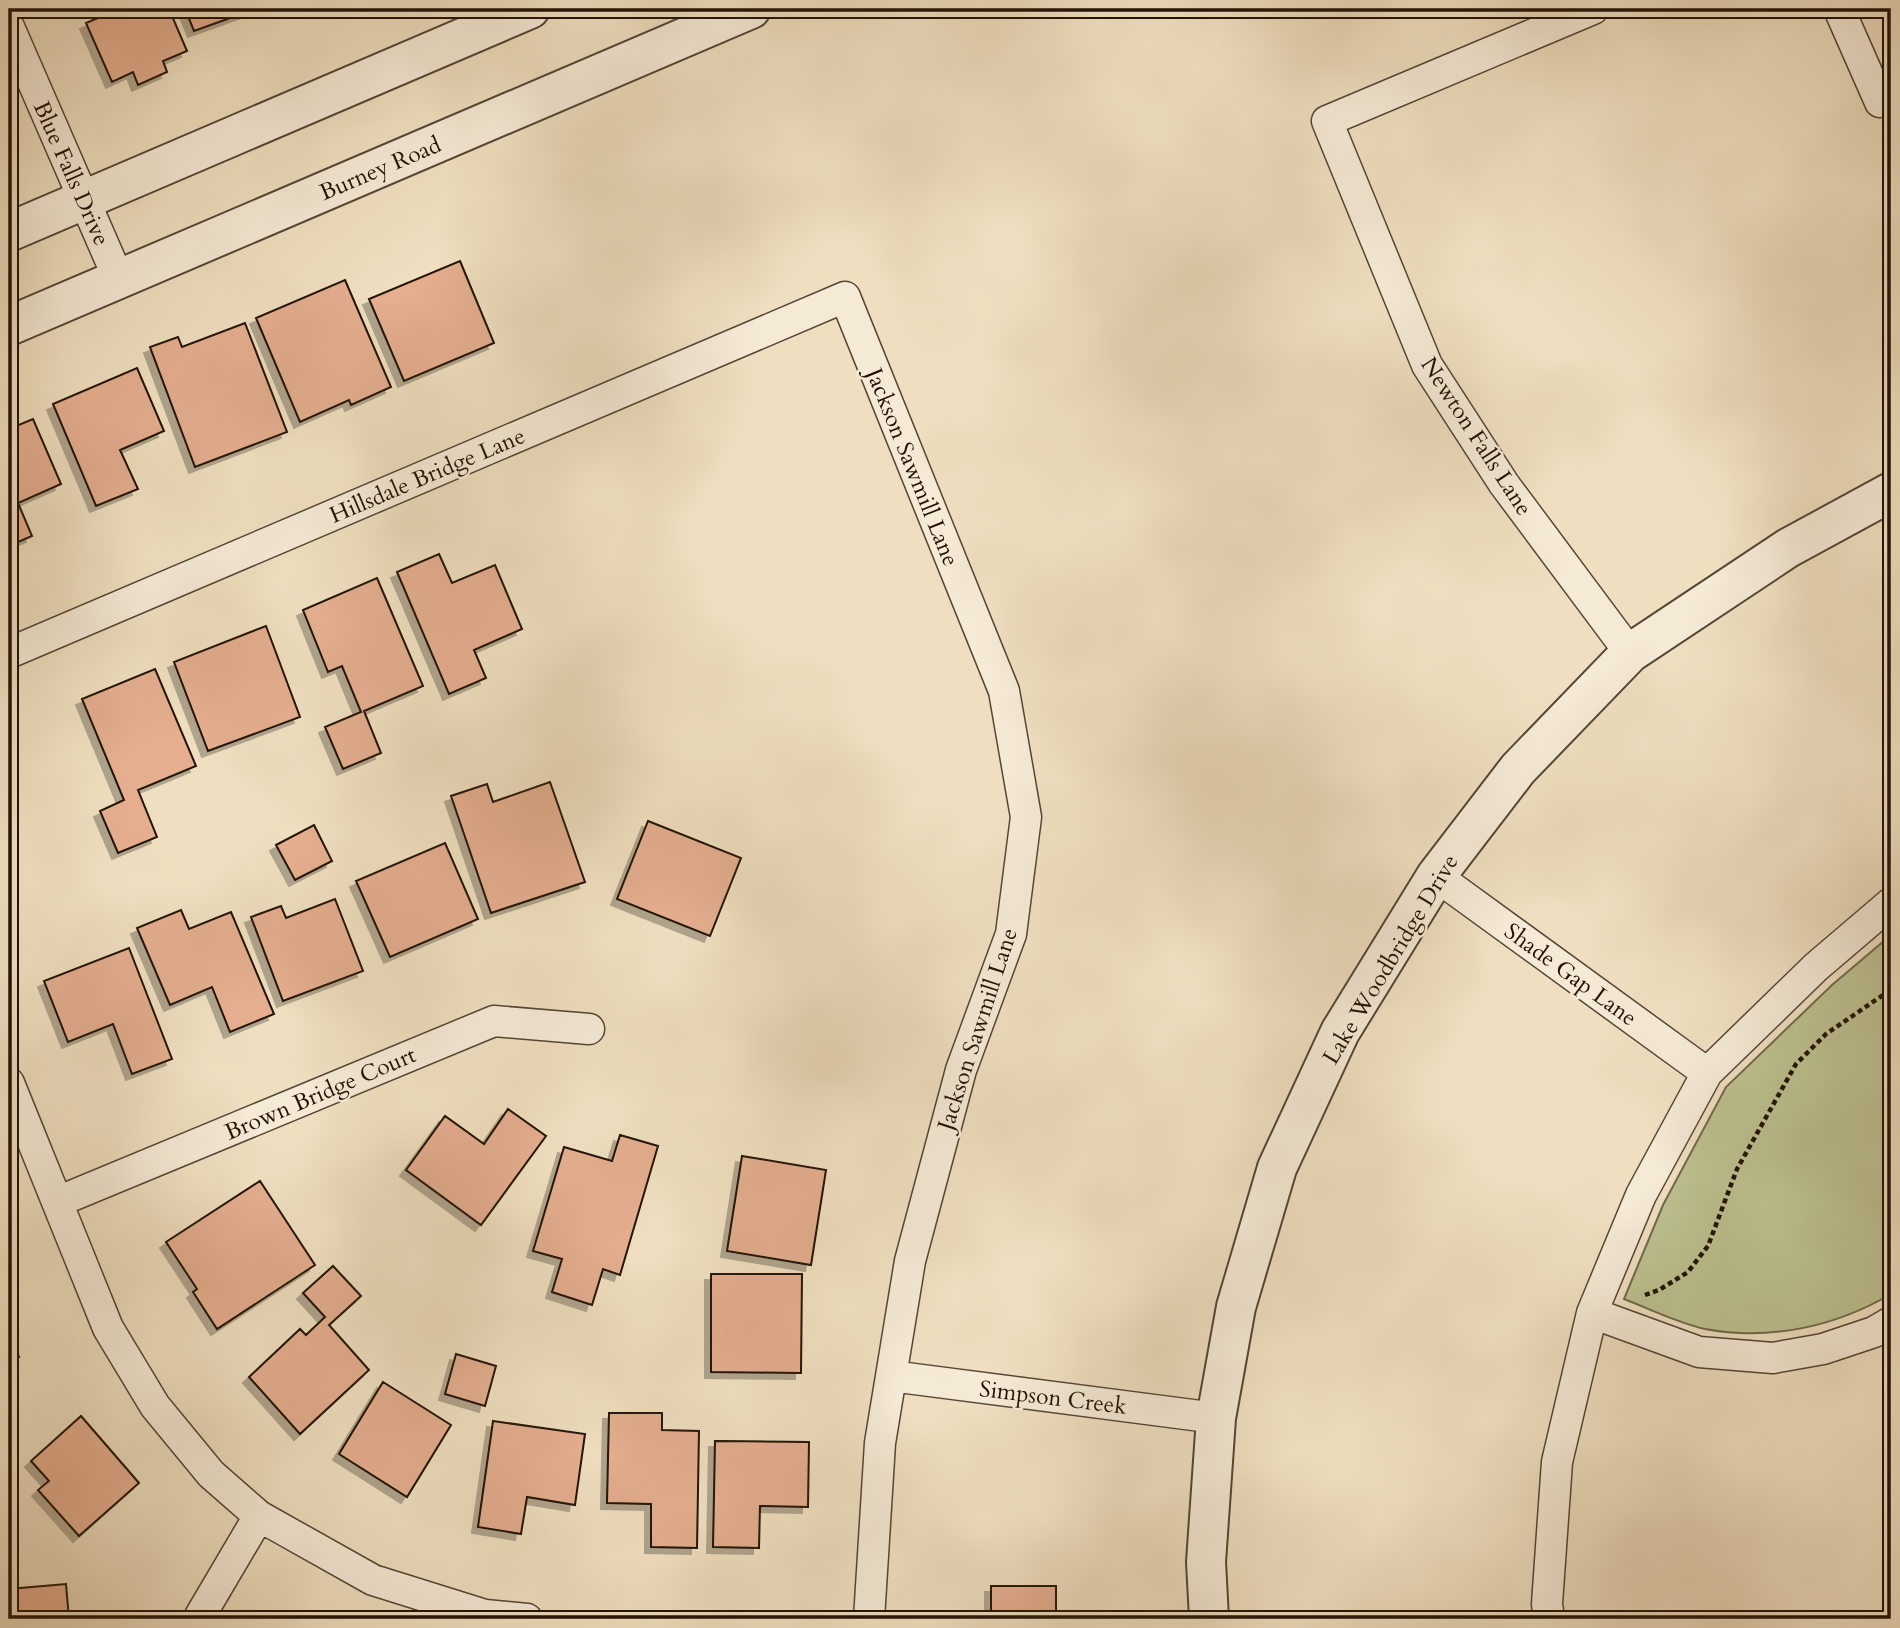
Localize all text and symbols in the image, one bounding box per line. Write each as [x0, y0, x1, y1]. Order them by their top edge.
street label: Blue Falls Drive [26, 96, 117, 250]
street label: Burney Road [315, 129, 446, 208]
street label: Newton Falls Lane [1414, 351, 1540, 522]
street label: Jackson Sawmill Lane [858, 361, 966, 571]
street label: Hillsdale Bridge Lane [325, 420, 530, 531]
street label: Lake Woodbridge Drive [1315, 848, 1465, 1070]
street label: Shade Gap Lane [1498, 916, 1643, 1033]
street label: Jackson Sawmill Lane [929, 924, 1025, 1137]
street label: Brown Bridge Court [220, 1039, 420, 1148]
street label: Simpson Creek [977, 1373, 1129, 1422]

